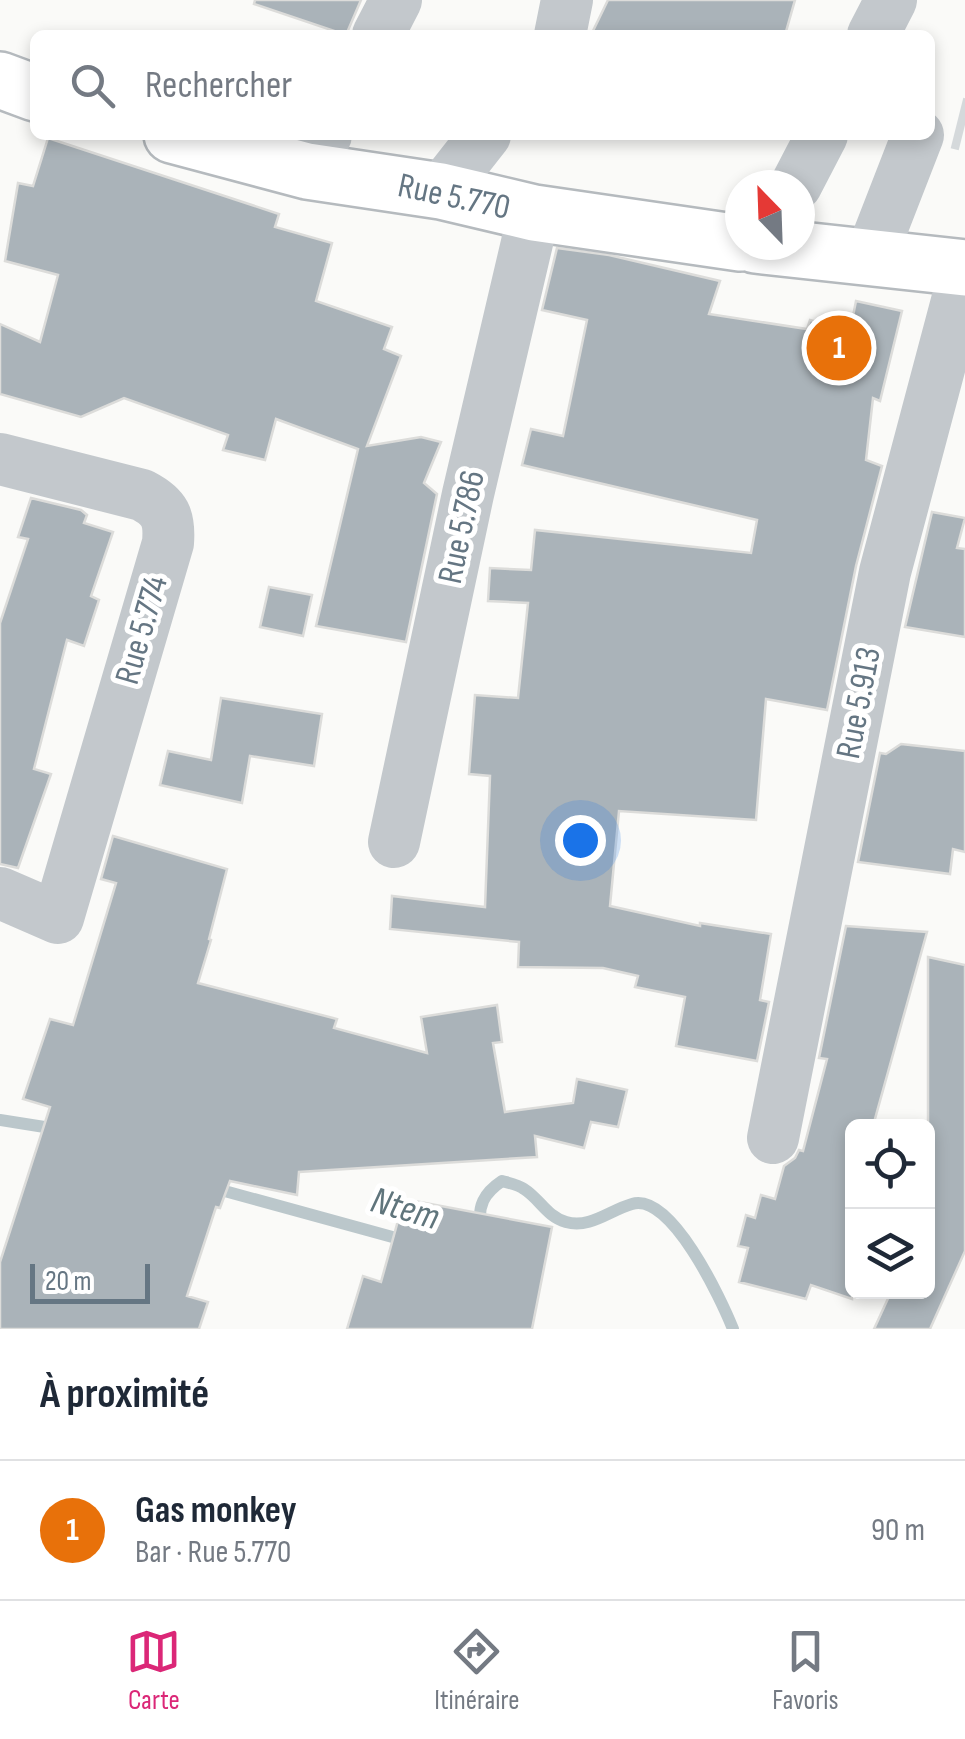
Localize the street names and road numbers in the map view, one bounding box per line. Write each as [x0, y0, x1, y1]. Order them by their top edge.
street label: Rue 5.770 [394, 164, 514, 230]
street label: Rue 5.786 [429, 467, 495, 587]
street label: Rue 5.774 [106, 571, 178, 689]
street label: Rue 5.913 [827, 644, 891, 762]

